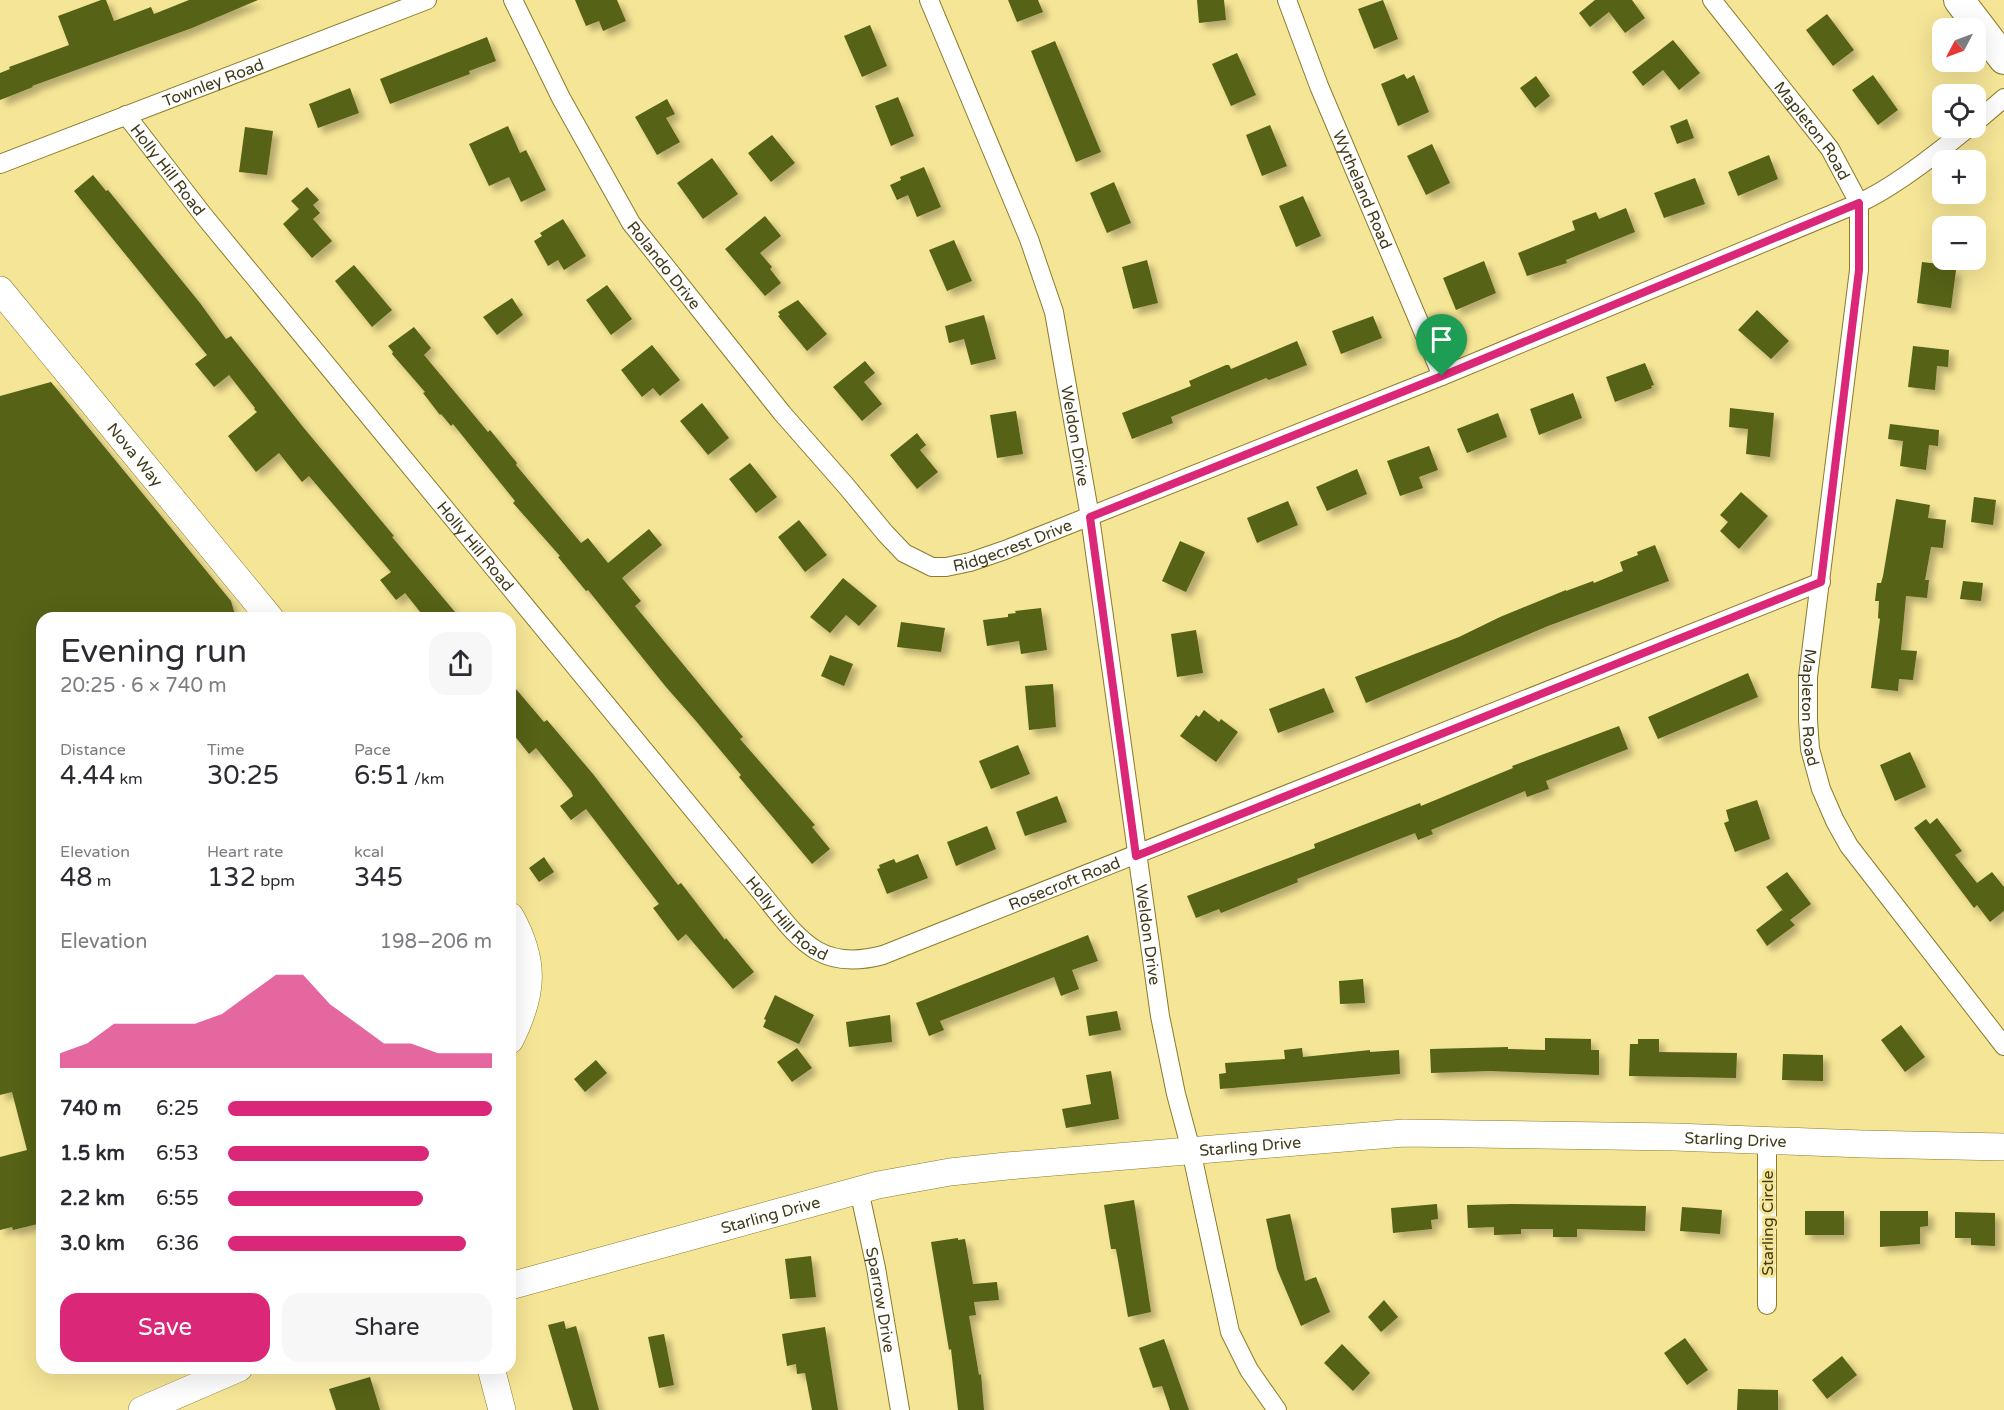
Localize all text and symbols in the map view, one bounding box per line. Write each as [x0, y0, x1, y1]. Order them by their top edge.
north arrow [1932, 18, 1986, 72]
map controls [1932, 18, 1986, 270]
street label: Townley Road [160, 55, 267, 112]
street label: Mapleton Road [1769, 78, 1854, 184]
button: locate [1932, 84, 1986, 138]
street label: Holly Hill Road [126, 120, 209, 220]
street label: Wytheland Road [1328, 127, 1396, 252]
button: + [1932, 150, 1986, 204]
button: − [1932, 216, 1986, 270]
street label: Rolando Drive [622, 217, 705, 314]
pin [1416, 314, 1467, 376]
icon: arrive [1425, 323, 1458, 356]
street label: Weldon Drive [1056, 384, 1093, 488]
street label: Nova Way [102, 419, 167, 491]
street label: Holly Hill Road [432, 497, 518, 596]
street label: Ridgecrest Drive [951, 515, 1075, 576]
text: Evening run [60, 632, 247, 671]
button: share [429, 632, 492, 695]
street label: Mapleton Road [1797, 648, 1823, 768]
text: 20:25 · 6 × 740 m [60, 674, 227, 698]
text: Distance [60, 740, 126, 760]
text: Time [207, 740, 244, 760]
text: Pace [354, 740, 391, 760]
text: 4.44 [60, 760, 115, 791]
text: 30:25 [207, 760, 279, 791]
text: 6:51 [354, 760, 410, 791]
text: km [115, 769, 143, 789]
text: /km [410, 769, 444, 789]
text: Elevation [60, 842, 130, 862]
text: Heart rate [207, 842, 283, 862]
text: kcal [354, 842, 384, 862]
street label: Rosecroft Road [1006, 853, 1123, 915]
text: 48 [60, 862, 93, 893]
text: 132 [207, 862, 256, 893]
text: 345 [354, 862, 403, 893]
text: m [93, 871, 112, 891]
text: bpm [256, 871, 295, 891]
street label: Holly Hill Road [741, 873, 831, 966]
street label: Weldon Drive [1131, 883, 1165, 986]
text: Elevation [60, 930, 147, 954]
text: 198–206 m [379, 930, 492, 954]
text: 740 m [60, 1097, 121, 1121]
text: 6:25 [156, 1097, 199, 1121]
street label: Starling Drive [1684, 1128, 1787, 1152]
street label: Starling Drive [1198, 1133, 1302, 1161]
text: 1.5 km [60, 1142, 125, 1166]
text: 6:53 [156, 1142, 199, 1166]
street label: Starling Circle [1758, 1170, 1778, 1276]
text: 2.2 km [60, 1187, 125, 1211]
text: 6:55 [156, 1187, 199, 1211]
street label: Starling Drive [719, 1192, 823, 1239]
text: 3.0 km [60, 1232, 125, 1256]
text: 6:36 [156, 1232, 199, 1256]
street label: Sparrow Drive [861, 1245, 899, 1354]
button: Save [60, 1293, 270, 1362]
button: Share [282, 1293, 492, 1362]

